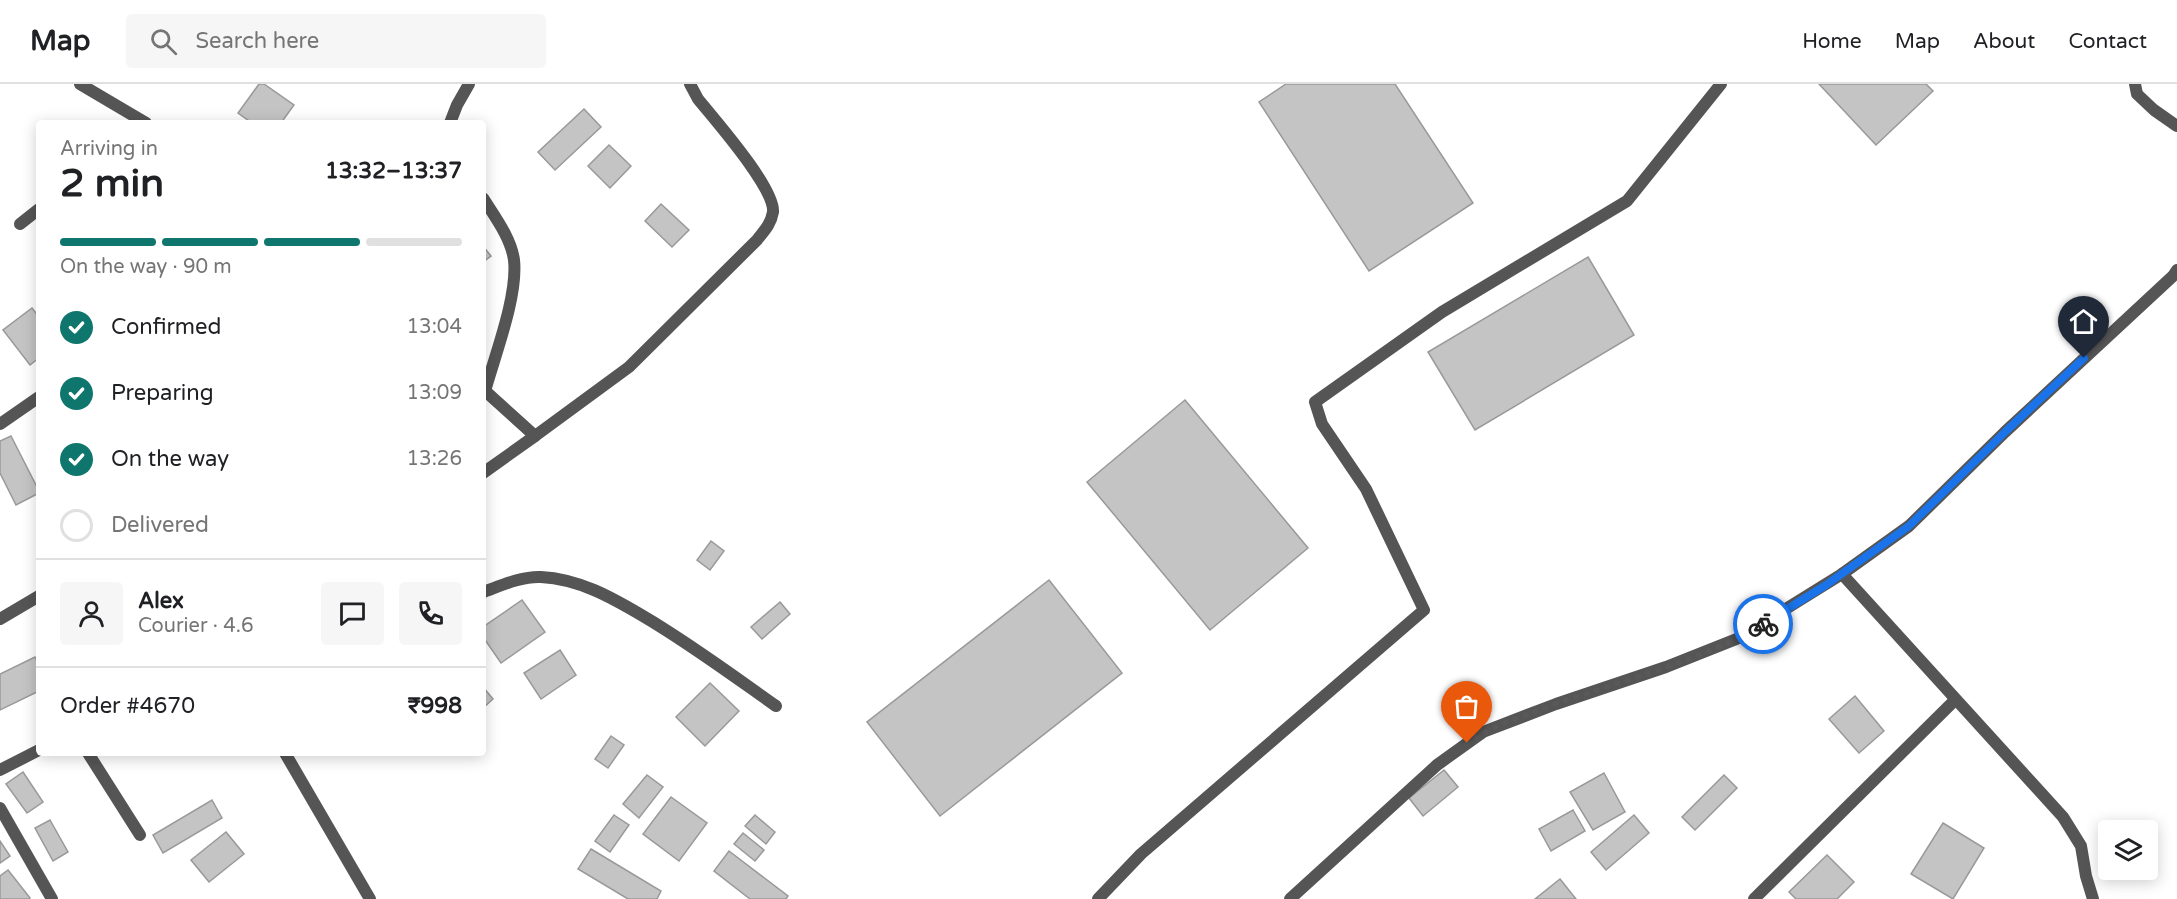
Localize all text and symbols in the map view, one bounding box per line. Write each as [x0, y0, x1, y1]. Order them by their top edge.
search box [126, 14, 546, 68]
text: Map [30, 24, 90, 58]
icon: search [147, 25, 180, 58]
text: Search here [195, 28, 319, 54]
text: Home [1802, 29, 1862, 54]
text: Map [1895, 29, 1940, 54]
text: About [1973, 29, 2035, 54]
text: Contact [2068, 29, 2147, 54]
text: Arriving in [60, 137, 158, 161]
text: 13:32–13:37 [325, 158, 462, 184]
text: 2 min [60, 160, 164, 207]
text: On the way · 90 m [60, 255, 232, 279]
pin [2058, 296, 2109, 358]
icon: home [2067, 305, 2100, 338]
icon: check [60, 311, 93, 344]
text: Confirmed [111, 314, 221, 340]
text: 13:04 [407, 315, 462, 339]
icon: check [60, 377, 93, 410]
text: Preparing [111, 380, 214, 406]
text: 13:09 [407, 381, 462, 405]
icon: check [60, 443, 93, 476]
text: On the way [111, 446, 229, 472]
text: 13:26 [407, 447, 462, 471]
text: Delivered [111, 512, 209, 538]
button: person [60, 582, 123, 645]
button: chat [321, 582, 384, 645]
button: phone [399, 582, 462, 645]
text: Alex [138, 588, 184, 614]
courier [1733, 594, 1793, 654]
icon: bike [1747, 608, 1780, 641]
text: Courier · 4.6 [138, 614, 253, 638]
pin [1441, 681, 1492, 743]
icon: bag [1450, 690, 1483, 723]
text: Order #4670 [60, 693, 195, 719]
text: ₹998 [408, 693, 462, 719]
map controls [2098, 820, 2158, 880]
button: layers [2098, 820, 2158, 880]

